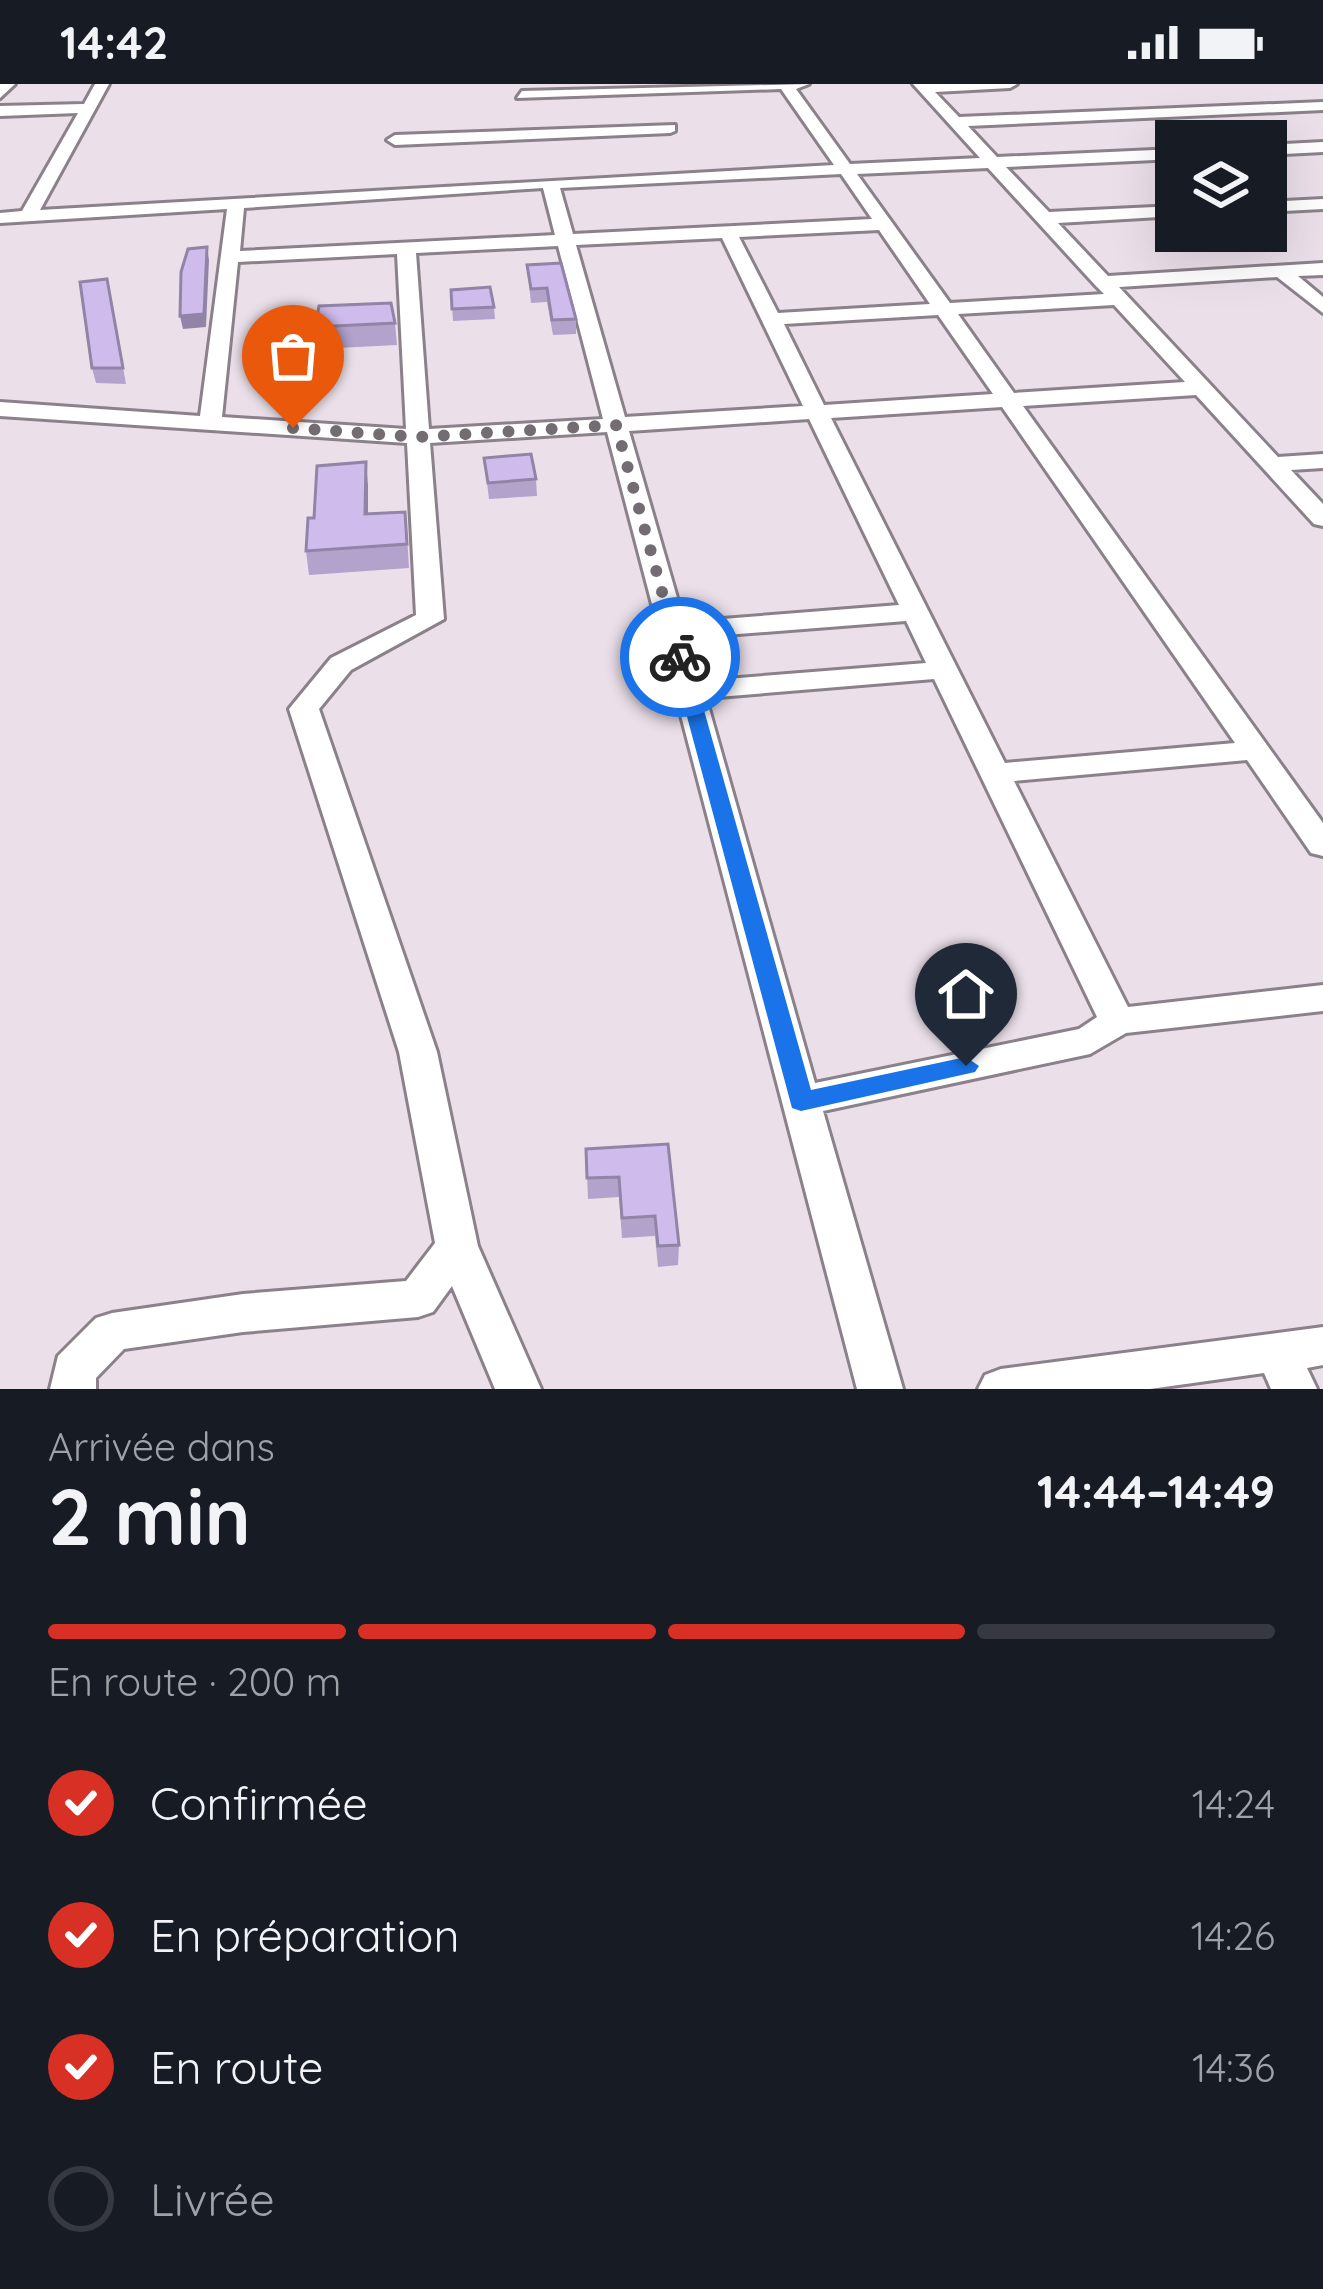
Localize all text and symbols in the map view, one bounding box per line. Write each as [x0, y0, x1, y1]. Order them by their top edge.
text: 14:42 [60, 14, 168, 70]
map controls [1155, 120, 1287, 252]
button: layers [1155, 120, 1287, 252]
pin [242, 305, 344, 428]
icon: bag [260, 323, 326, 389]
courier [620, 597, 740, 717]
icon: bike [647, 624, 713, 690]
pin [915, 943, 1017, 1066]
icon: home [933, 961, 999, 1027]
text: Arrivée dans [48, 1422, 275, 1471]
text: 14:44–14:49 [1037, 1463, 1275, 1519]
text: 2 min [48, 1467, 251, 1565]
text: En route · 200 m [48, 1657, 341, 1706]
icon: check [48, 1770, 114, 1836]
text: Confirmée [150, 1775, 368, 1831]
text: 14:24 [1192, 1779, 1275, 1828]
icon: check [48, 1902, 114, 1968]
text: En préparation [150, 1907, 460, 1963]
text: 14:26 [1191, 1911, 1275, 1960]
icon: check [48, 2034, 114, 2100]
text: En route [150, 2039, 323, 2095]
text: 14:36 [1192, 2043, 1275, 2092]
text: Livrée [150, 2171, 275, 2227]

